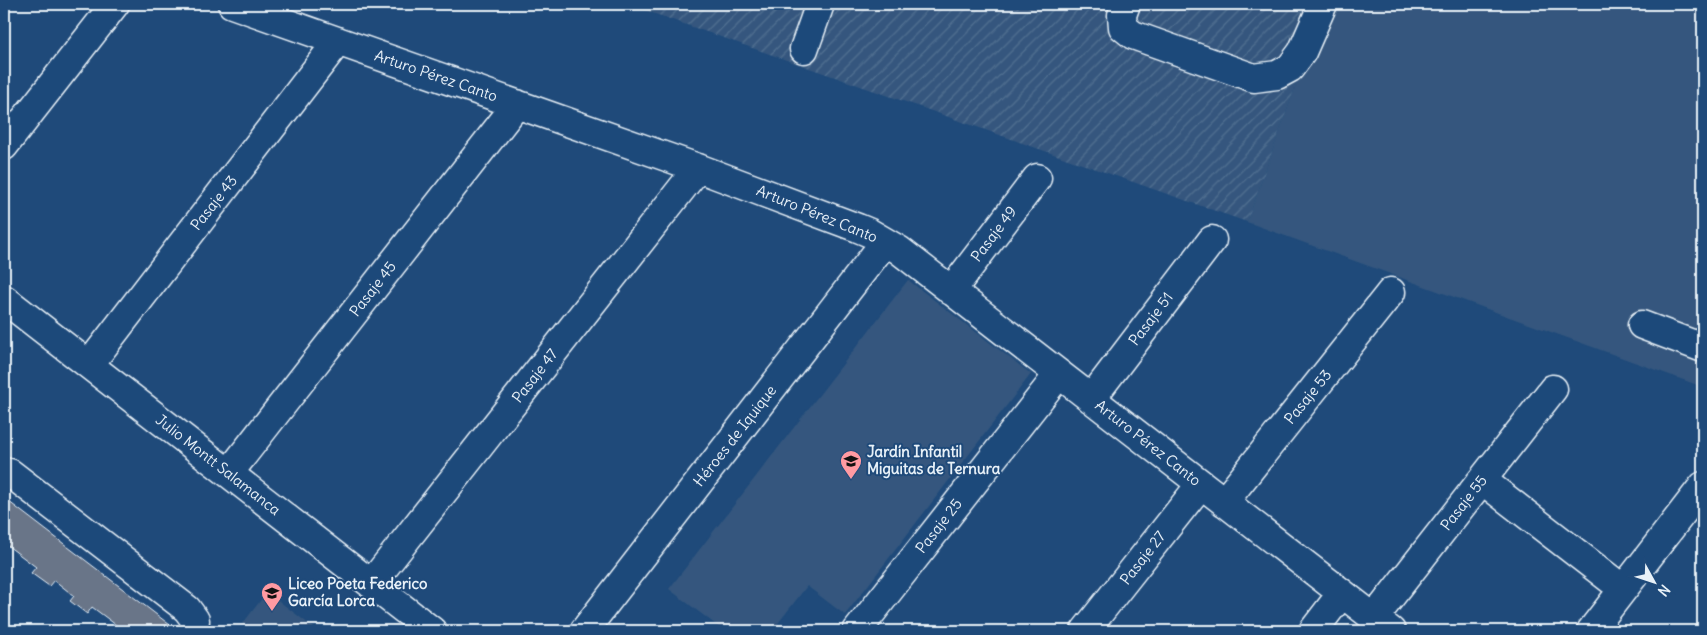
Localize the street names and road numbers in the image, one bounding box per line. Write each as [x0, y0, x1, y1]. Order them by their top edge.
street label: Arturo Pérez Canto [372, 46, 500, 105]
street label: Pasaje 43 [186, 171, 241, 234]
street label: Arturo Pérez Canto [754, 181, 881, 246]
street label: Pasaje 49 [966, 202, 1021, 265]
street label: Pasaje 45 [345, 257, 400, 320]
street label: Pasaje 51 [1124, 288, 1177, 349]
street label: Pasaje 47 [508, 345, 562, 407]
street label: Pasaje 53 [1280, 366, 1335, 428]
street label: Héroes de Iquique [689, 381, 780, 490]
street label: Arturo Pérez Canto [1092, 395, 1205, 490]
street label: Julio Montt Salamanca [152, 410, 285, 519]
street label: Pasaje 55 [1436, 471, 1491, 534]
street label: Pasaje 25 [911, 494, 966, 557]
street label: Pasaje 27 [1116, 527, 1170, 588]

